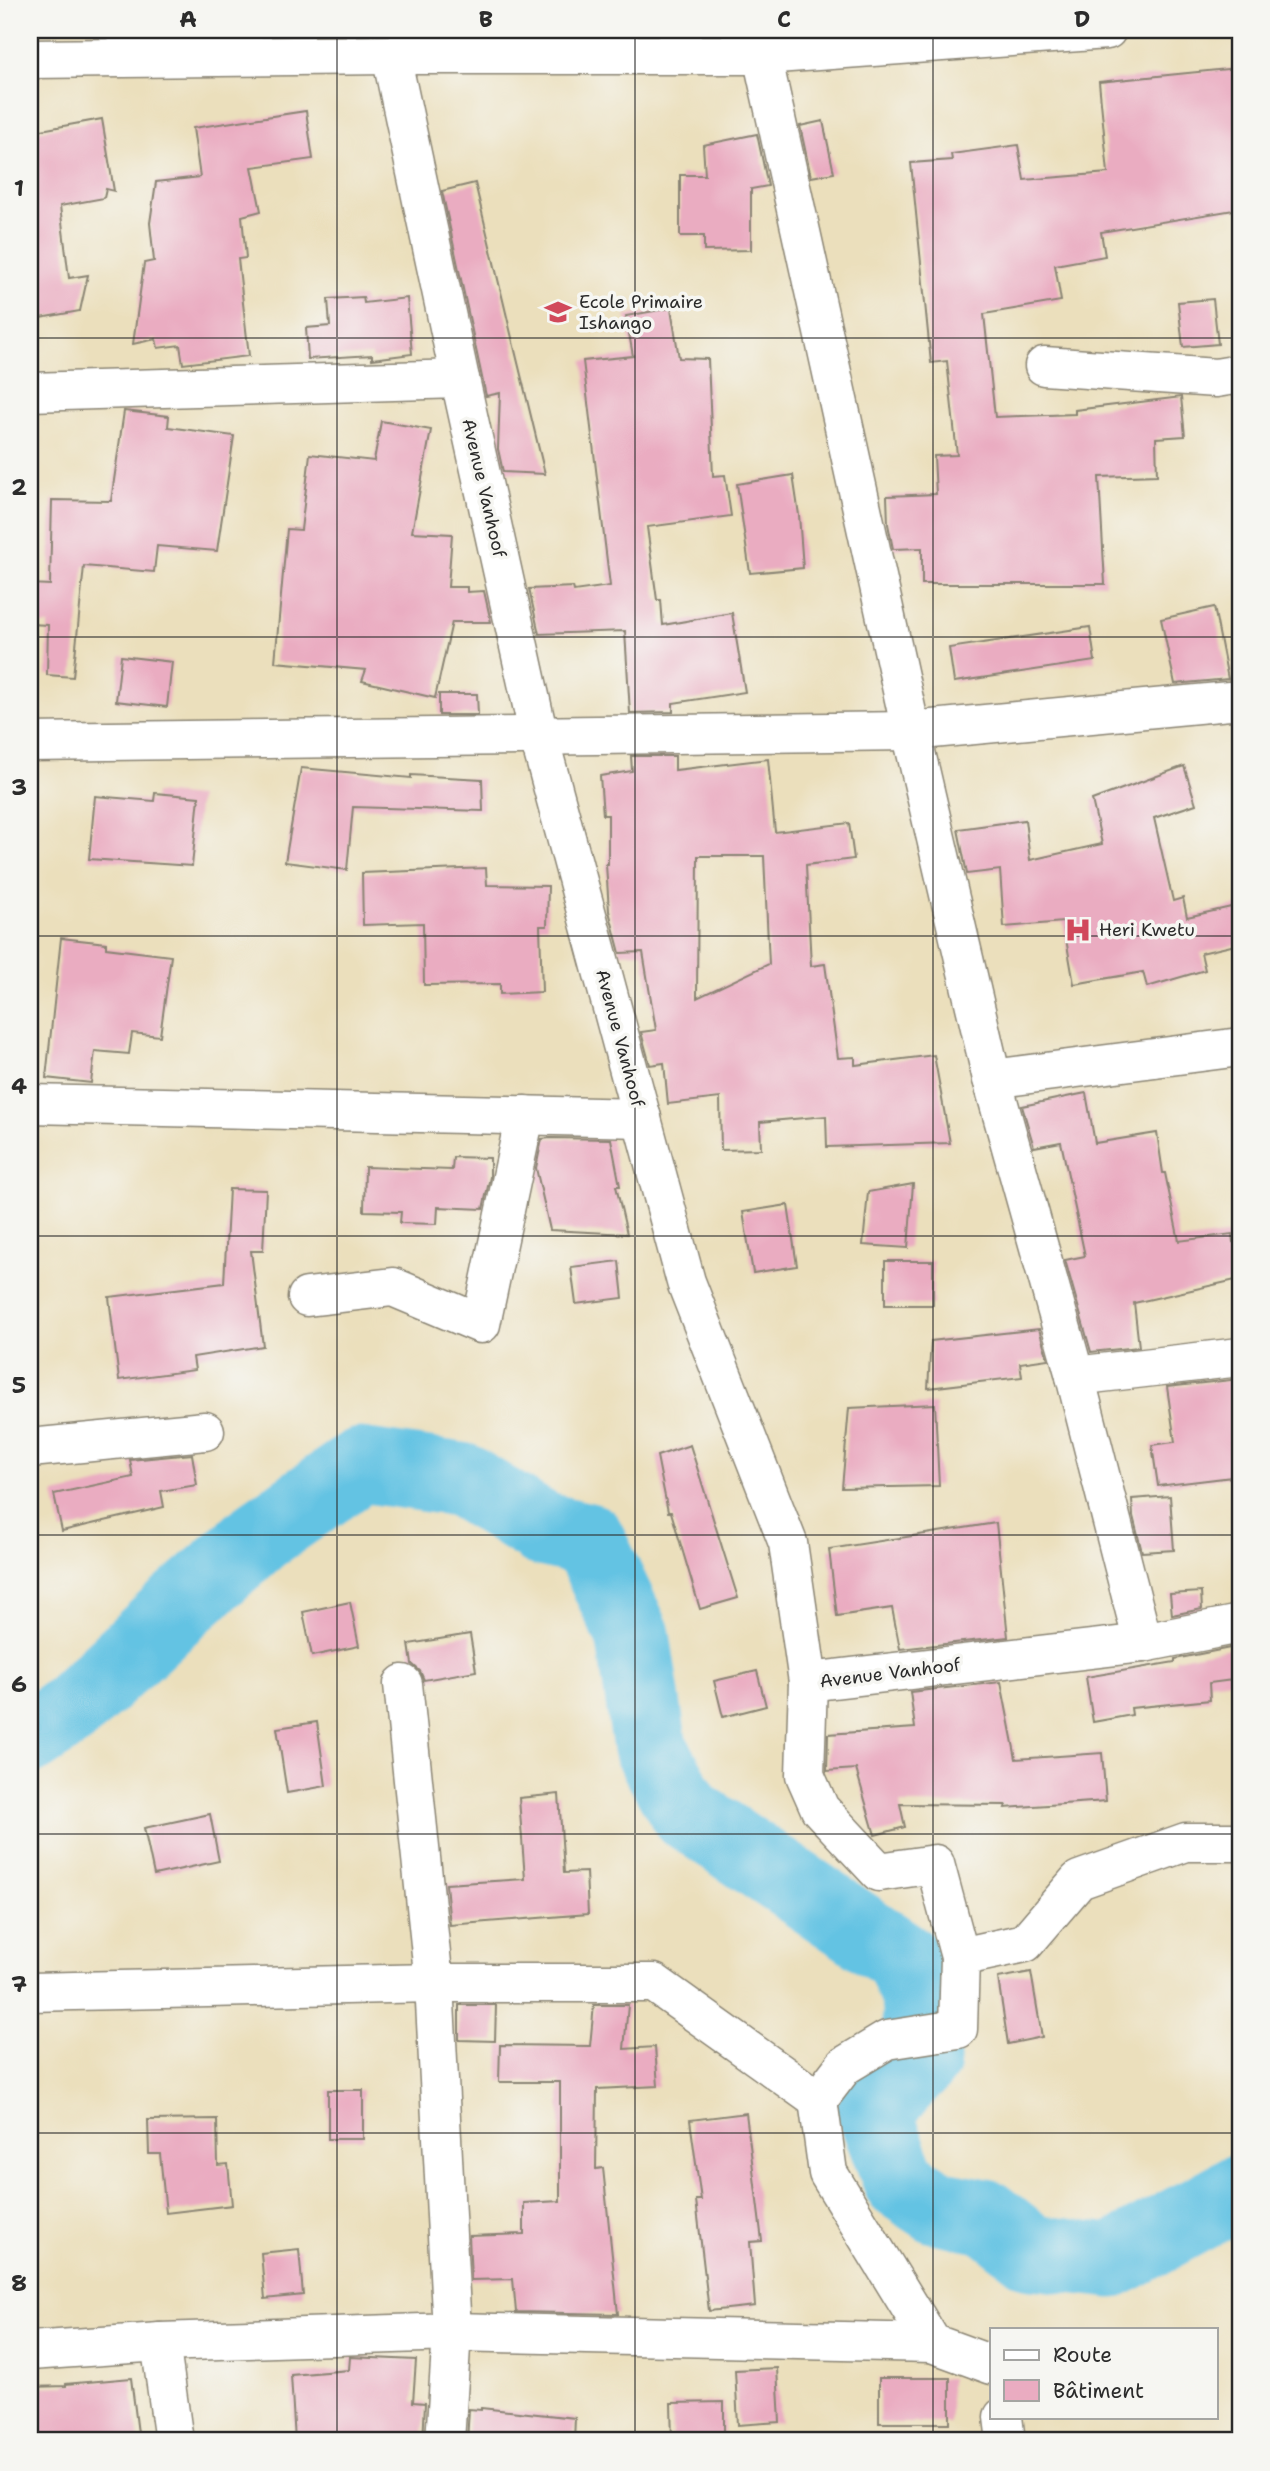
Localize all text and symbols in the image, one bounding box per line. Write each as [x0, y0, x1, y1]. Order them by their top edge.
text: A [179, 4, 197, 34]
text: B [479, 4, 493, 34]
text: C [777, 4, 791, 34]
text: D [1074, 4, 1090, 34]
text: 1 [14, 173, 24, 203]
place label: Ecole Primaire Ishango [579, 290, 703, 335]
school or university icon: Ecole Primaire Ishango [543, 297, 573, 327]
street label: Avenue Vanhoof [456, 416, 512, 560]
text: 2 [11, 472, 27, 502]
text: 3 [11, 772, 27, 802]
hospital icon: Heri Kwetu [1063, 915, 1093, 945]
place label: Heri Kwetu [1099, 918, 1195, 942]
street label: Avenue Vanhoof [590, 967, 650, 1110]
text: 4 [11, 1071, 27, 1101]
text: 5 [12, 1370, 26, 1400]
street label: Avenue Vanhoof [818, 1652, 962, 1694]
text: 6 [11, 1669, 27, 1699]
text: 7 [11, 1969, 27, 1999]
text: 8 [11, 2268, 27, 2298]
legend [990, 2328, 1218, 2418]
text: Route [1053, 2341, 1112, 2369]
text: Bâtiment [1053, 2377, 1144, 2405]

